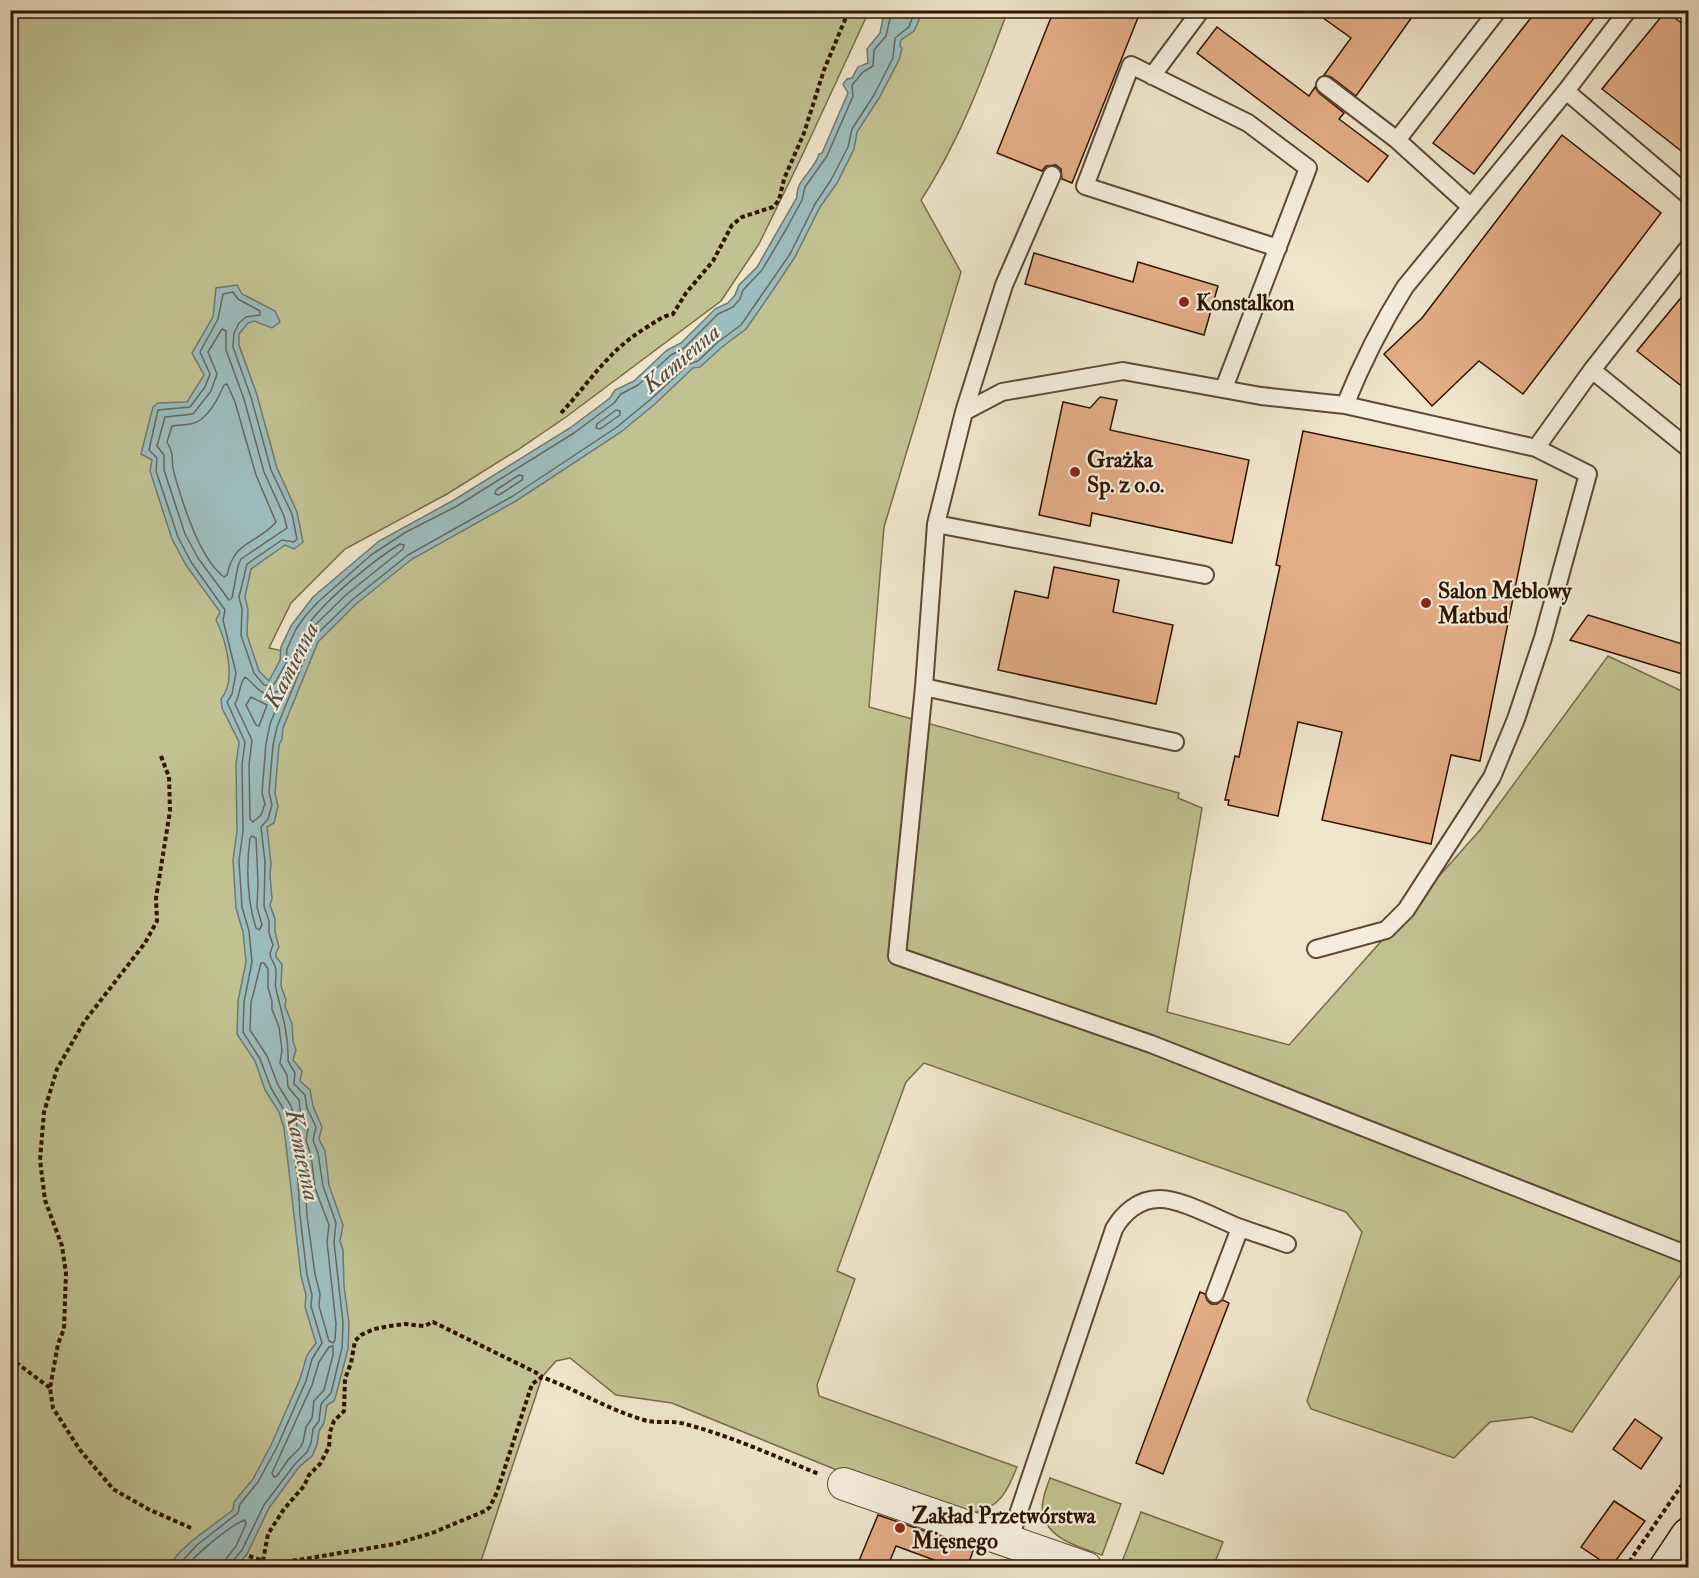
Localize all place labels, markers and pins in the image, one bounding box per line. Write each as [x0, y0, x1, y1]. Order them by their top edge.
place label: Konstalkon [1196, 289, 1295, 317]
marker: Konstalkon [1177, 295, 1191, 309]
place label: Grażka Sp. z o.o. [1087, 446, 1164, 500]
marker: Grażka Sp. z o.o. [1068, 465, 1082, 479]
place label: Salon Meblowy Matbud [1437, 577, 1573, 630]
marker: Salon Meblowy Matbud [1419, 596, 1433, 610]
place label: Zakład Przetwórstwa Mięsnego [911, 1502, 1096, 1556]
marker: Zakład Przetwórstwa Mięsnego [893, 1521, 907, 1535]

